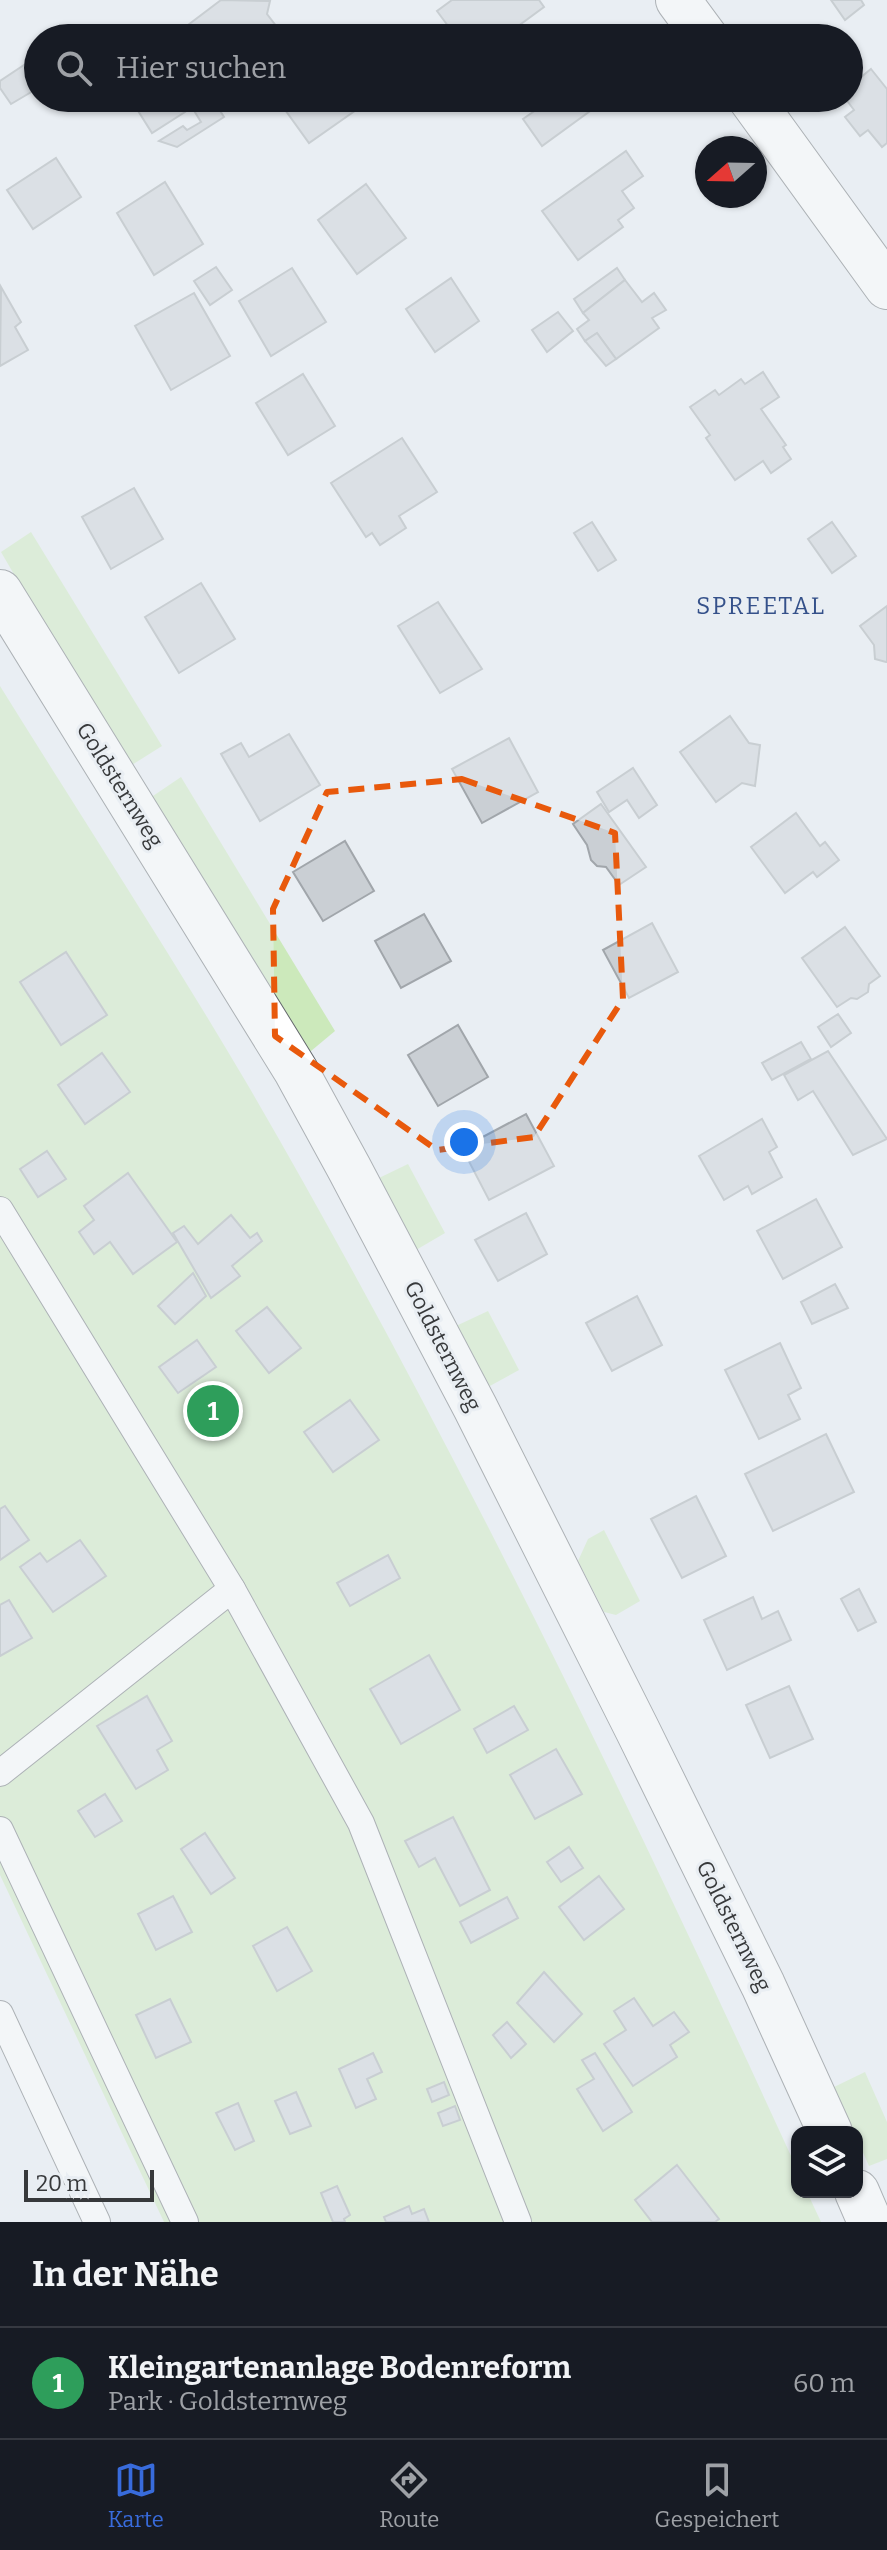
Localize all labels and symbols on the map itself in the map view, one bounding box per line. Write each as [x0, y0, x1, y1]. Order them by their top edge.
north arrow [695, 136, 767, 208]
district label: SPREETAL [696, 592, 826, 620]
street label: Goldsternweg [71, 717, 169, 853]
your location [444, 1122, 484, 1162]
street label: Goldsternweg [399, 1276, 487, 1416]
pin: 1 [187, 1381, 239, 1441]
street label: Goldsternweg [691, 1856, 777, 1996]
scale bar [24, 2166, 154, 2202]

